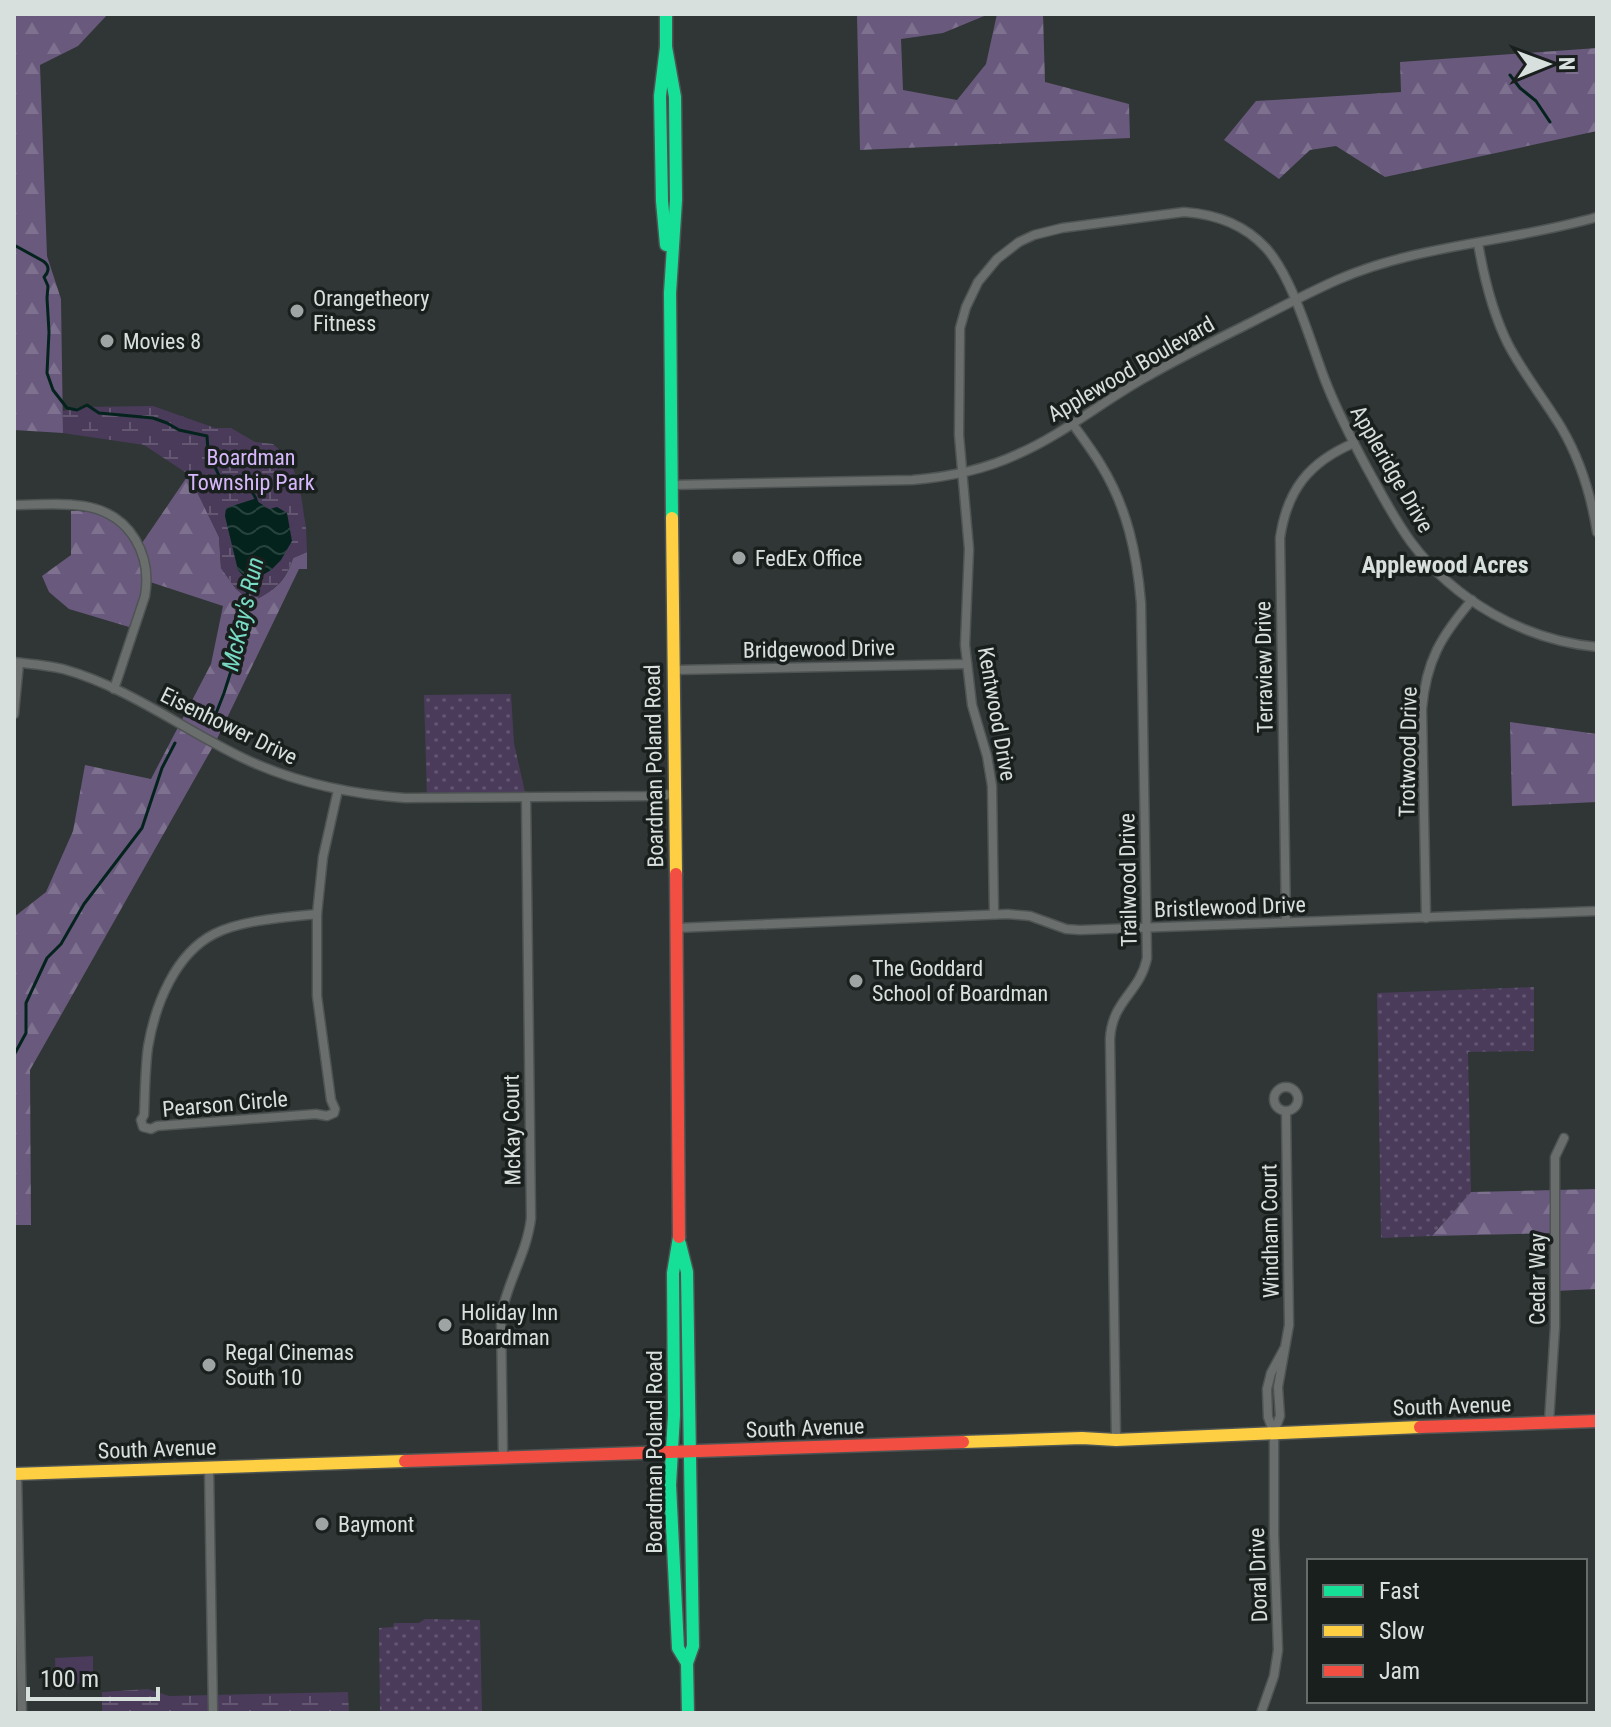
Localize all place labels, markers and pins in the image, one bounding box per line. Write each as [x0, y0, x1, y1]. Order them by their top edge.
place label: Orangetheory Fitness [313, 286, 429, 336]
marker: Orangetheory Fitness [288, 302, 306, 320]
place label: Movies 8 [123, 329, 201, 354]
marker: Movies 8 [98, 332, 116, 350]
place label: FedEx Office [755, 546, 862, 571]
marker: FedEx Office [730, 549, 748, 567]
place label: The Goddard School of Boardman [872, 956, 1048, 1006]
marker: The Goddard School of Boardman [847, 972, 865, 990]
place label: Holiday Inn Boardman [461, 1300, 558, 1350]
marker: Holiday Inn Boardman [436, 1316, 454, 1334]
place label: Regal Cinemas South 10 [225, 1340, 354, 1390]
marker: Regal Cinemas South 10 [200, 1356, 218, 1374]
place label: Baymont [338, 1512, 414, 1537]
marker: Baymont [313, 1515, 331, 1533]

